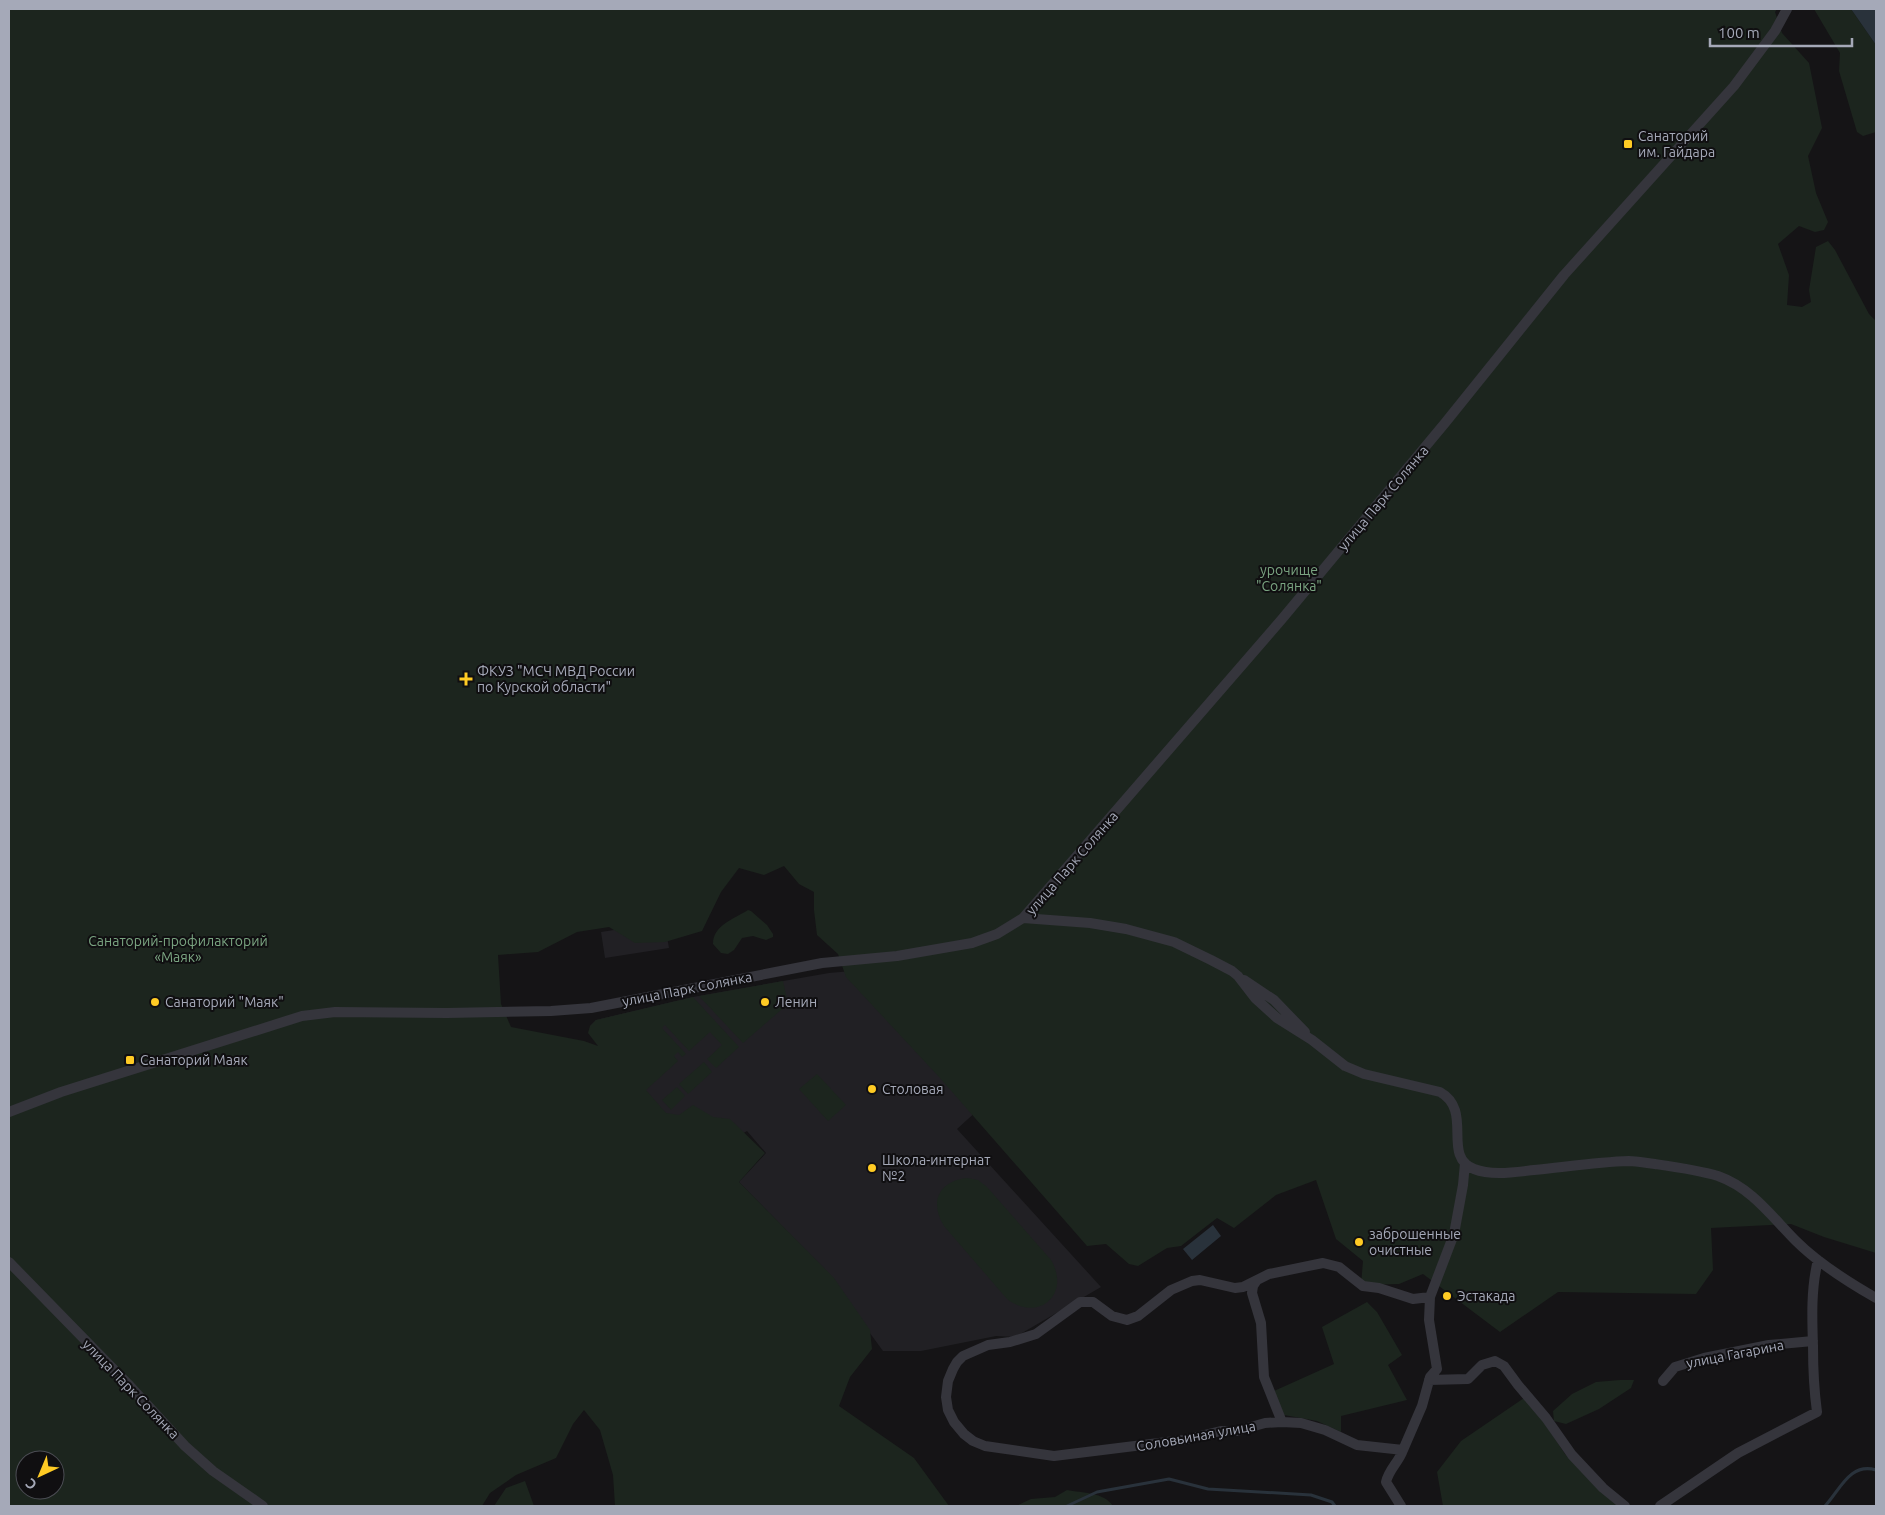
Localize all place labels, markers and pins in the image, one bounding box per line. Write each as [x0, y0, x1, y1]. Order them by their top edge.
place label: Санаторий им. Гайдара [1638, 128, 1715, 160]
marker: Санаторий им. Гайдара [1622, 138, 1634, 150]
place label: ФКУЗ "МСЧ МВД России по Курской области" [477, 663, 635, 695]
marker: ФКУЗ "МСЧ МВД России по Курской области" [459, 672, 473, 686]
place label: Санаторий "Маяк" [165, 994, 284, 1010]
place label: Ленин [775, 994, 817, 1010]
marker: Санаторий "Маяк" [149, 996, 161, 1008]
marker: Ленин [759, 996, 771, 1008]
place label: Санаторий Маяк [140, 1052, 248, 1068]
marker: Санаторий Маяк [124, 1054, 136, 1066]
place label: Столовая [882, 1081, 944, 1097]
marker: Столовая [866, 1083, 878, 1095]
place label: Школа-интернат №2 [882, 1152, 990, 1184]
marker: Школа-интернат №2 [866, 1162, 878, 1174]
place label: заброшенные очистные [1369, 1226, 1461, 1258]
marker: заброшенные очистные [1353, 1236, 1365, 1248]
place label: Эстакада [1457, 1288, 1515, 1304]
marker: Эстакада [1441, 1290, 1453, 1302]

